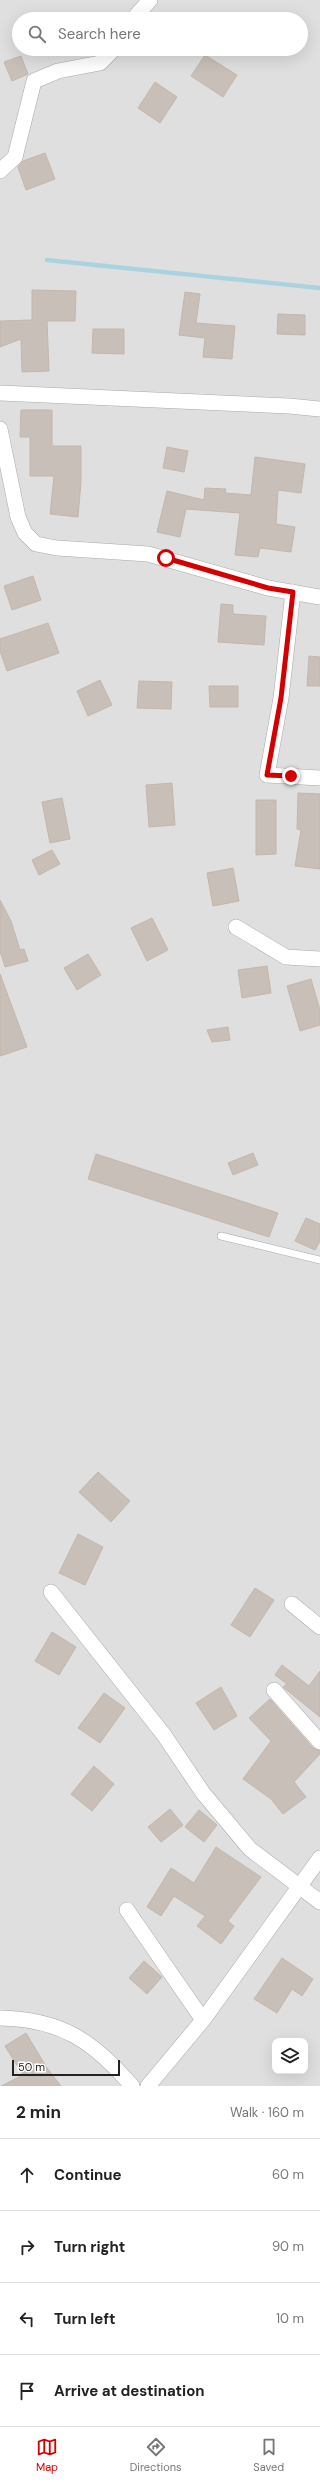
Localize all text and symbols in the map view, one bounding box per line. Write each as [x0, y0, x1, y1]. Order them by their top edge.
search box [12, 12, 308, 56]
icon: search [26, 23, 48, 45]
text: Search here [58, 24, 141, 44]
route start [157, 549, 175, 567]
route end [282, 767, 300, 785]
map controls [272, 2038, 308, 2074]
button: layers [272, 2038, 308, 2074]
scale bar [12, 2058, 120, 2077]
text: 50 m [18, 2060, 45, 2074]
text: 2 min [16, 2101, 61, 2123]
text: Walk · 160 m [230, 2104, 304, 2121]
icon: ahead [16, 2164, 38, 2186]
text: Continue [54, 2165, 122, 2185]
text: 60 m [272, 2166, 304, 2183]
icon: right [16, 2236, 38, 2258]
text: Turn right [54, 2237, 125, 2257]
text: 90 m [272, 2238, 304, 2255]
icon: left [16, 2308, 38, 2330]
text: Turn left [54, 2309, 115, 2329]
text: 10 m [276, 2310, 304, 2327]
icon: arrive [16, 2380, 38, 2402]
text: Arrive at destination [54, 2381, 205, 2401]
tab: Map [36, 2436, 58, 2474]
tab: Directions [130, 2436, 182, 2474]
tab: Saved [253, 2436, 284, 2474]

